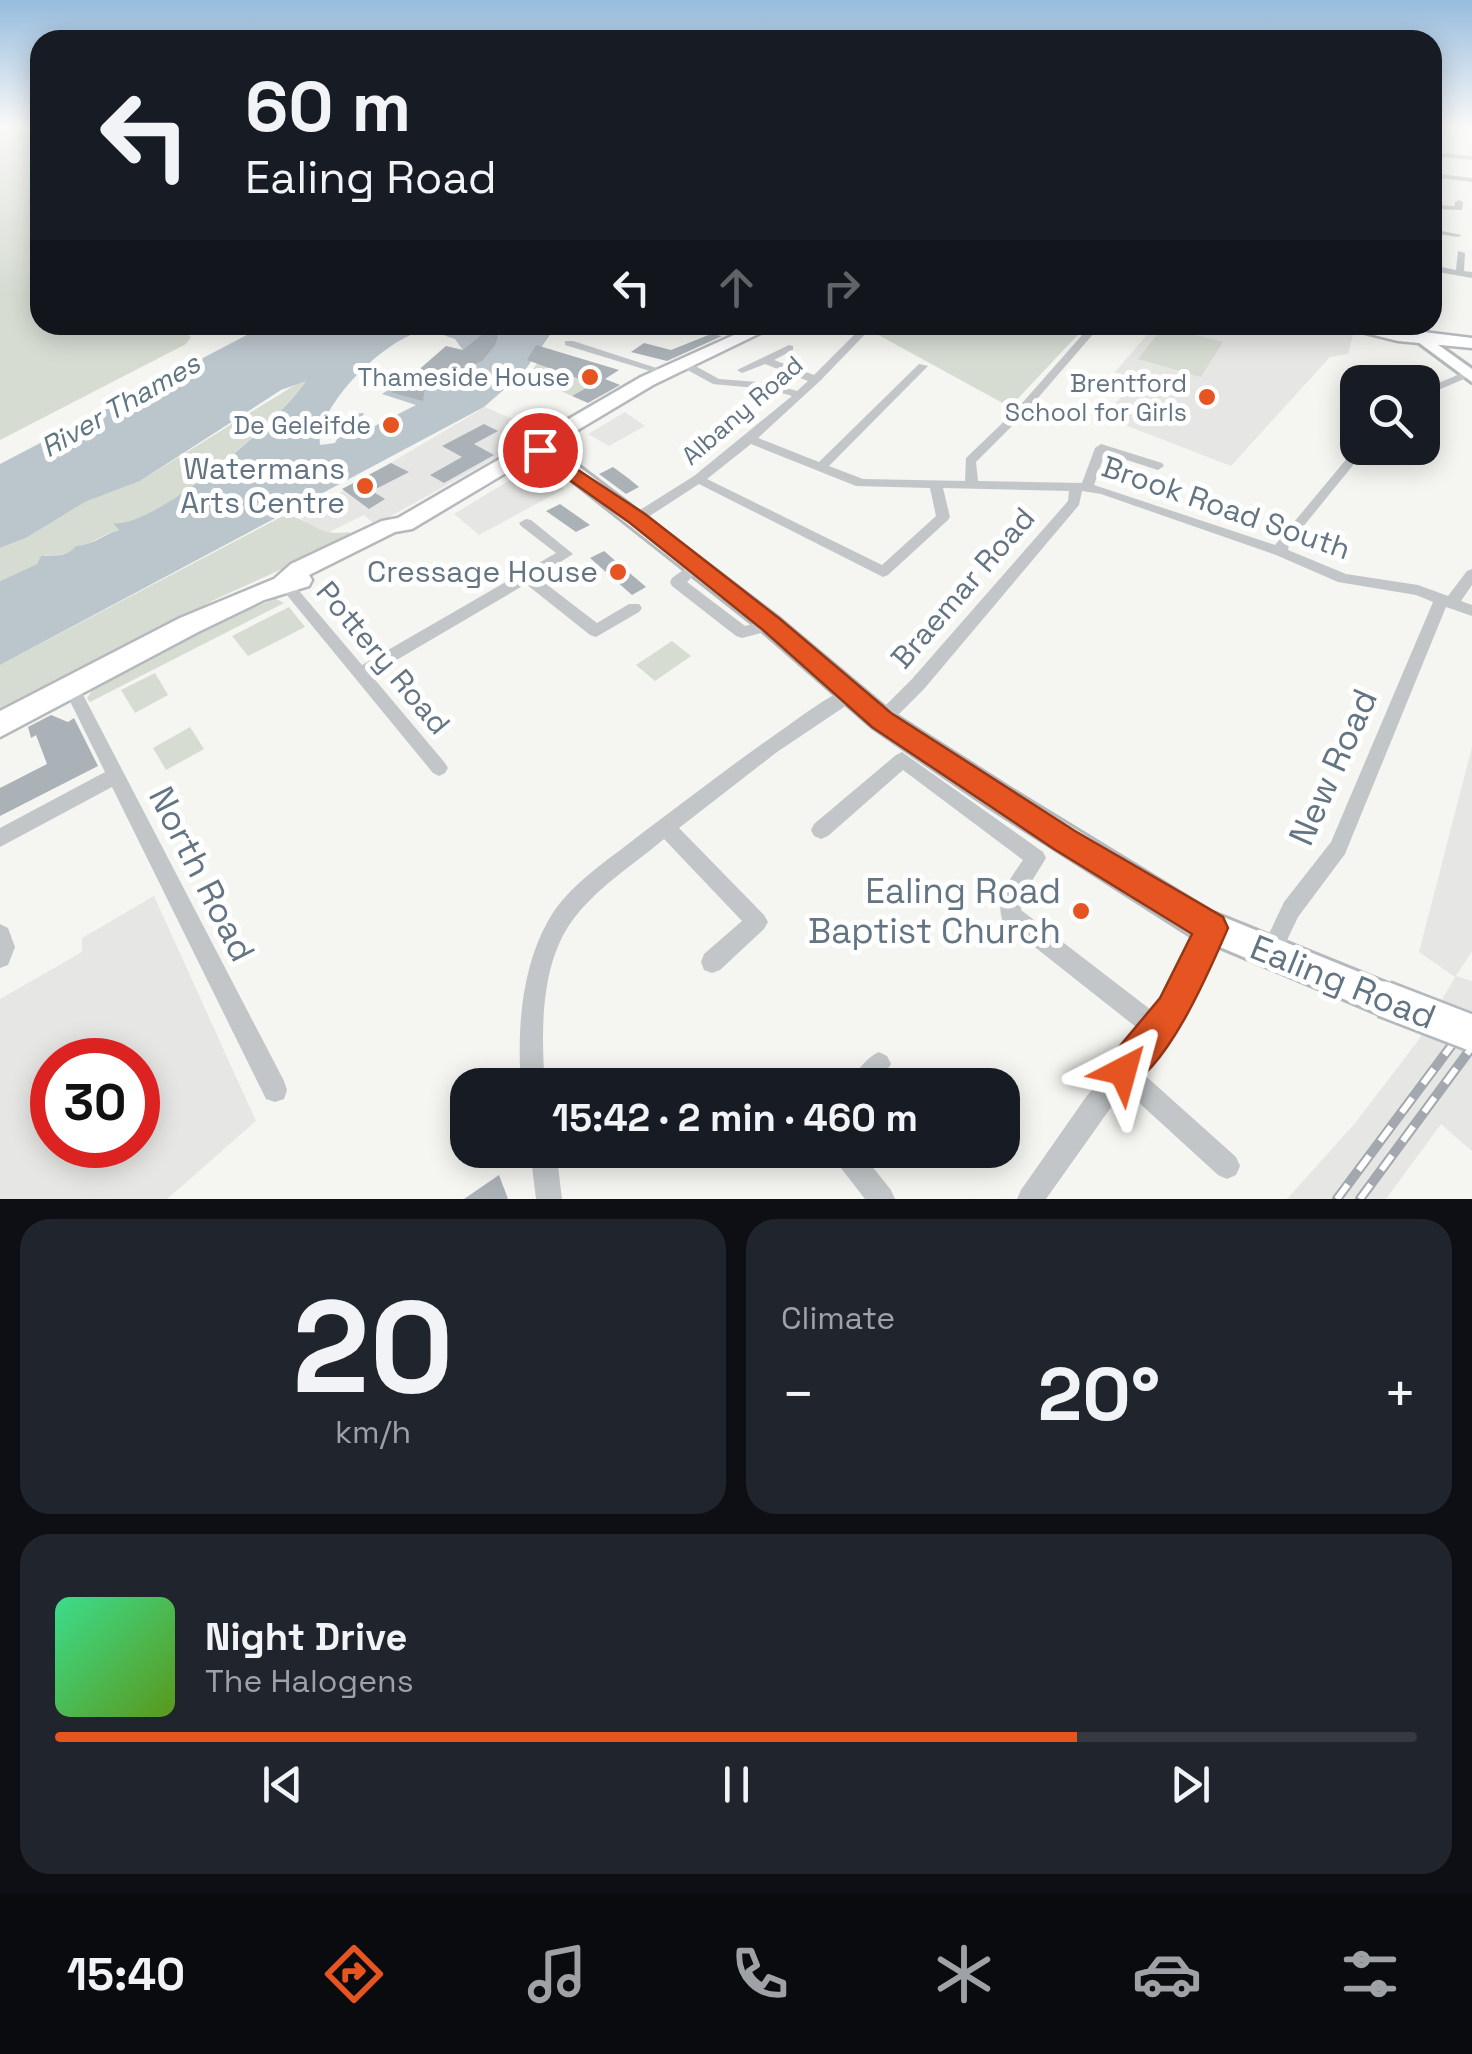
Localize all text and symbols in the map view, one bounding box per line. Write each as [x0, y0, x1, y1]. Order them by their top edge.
text: 60 m [245, 62, 411, 151]
icon: left [80, 70, 210, 200]
text: Ealing Road [245, 149, 497, 206]
icon: left [604, 260, 659, 315]
icon: ahead [709, 260, 764, 315]
icon: right [814, 260, 869, 315]
water label: River Thames [34, 344, 207, 465]
street label: Albany Road [675, 349, 809, 471]
place label: Thameside House [358, 361, 570, 393]
map controls [1340, 365, 1440, 465]
button: search [1340, 365, 1440, 465]
marker: Thameside House [579, 366, 601, 388]
place label: Brentford School for Girls [1005, 367, 1187, 428]
marker: Brentford School for Girls [1196, 386, 1218, 408]
pin [498, 408, 583, 493]
place label: De Geleifde [233, 409, 371, 441]
marker: De Geleifde [380, 414, 402, 436]
icon: arrive [513, 423, 568, 478]
street label: Brook Road South [1097, 447, 1356, 568]
place label: Watermans Arts Centre [180, 449, 345, 522]
marker: Watermans Arts Centre [354, 475, 376, 497]
street label: Braemar Road [882, 499, 1043, 676]
place label: Cressage House [367, 552, 598, 591]
marker: Cressage House [607, 561, 629, 583]
street label: Pottery Road [308, 573, 459, 742]
street label: New Road [1279, 682, 1387, 852]
street label: North Road [139, 779, 265, 969]
place label: Ealing Road Baptist Church [808, 869, 1061, 953]
marker: Ealing Road Baptist Church [1070, 900, 1092, 922]
street label: Ealing Road [1244, 925, 1442, 1039]
position arrow [1071, 1019, 1175, 1123]
speed limit sign: 30 [30, 1038, 160, 1168]
text: 15:42 · 2 min · 460 m [552, 1094, 918, 1142]
text: 20 [292, 1264, 454, 1430]
text: Climate [781, 1298, 895, 1338]
text: 20° [1038, 1346, 1160, 1442]
text: − [781, 1359, 815, 1429]
text: + [1383, 1359, 1417, 1429]
text: km/h [335, 1412, 411, 1452]
text: Night Drive [205, 1613, 407, 1661]
text: The Halogens [205, 1661, 414, 1701]
icon: previous [255, 1757, 310, 1812]
icon: pause [709, 1757, 764, 1812]
icon: next [1163, 1757, 1218, 1812]
icon: directions [319, 1939, 389, 2009]
icon: music [522, 1939, 592, 2009]
icon: phone [725, 1939, 795, 2009]
icon: climate [929, 1939, 999, 2009]
icon: car [1132, 1939, 1202, 2009]
icon: filters [1335, 1939, 1405, 2009]
text: 15:40 [67, 1946, 185, 2003]

